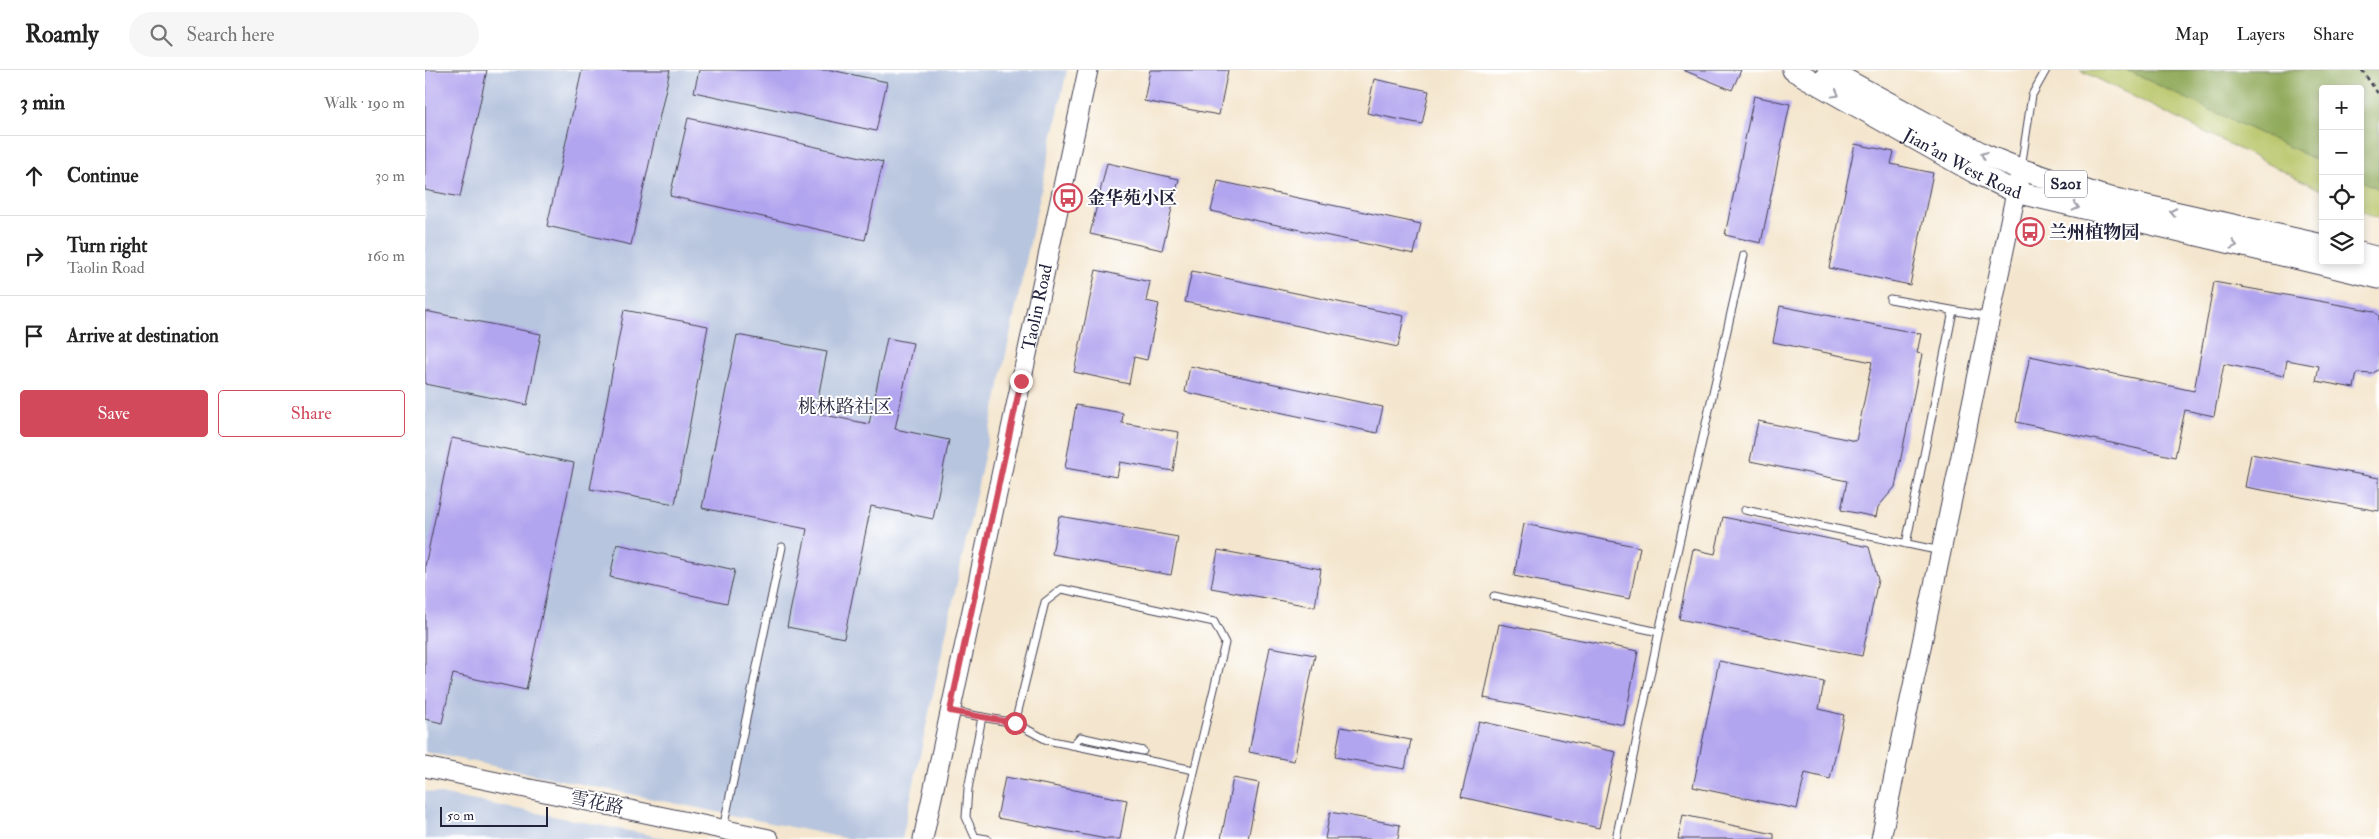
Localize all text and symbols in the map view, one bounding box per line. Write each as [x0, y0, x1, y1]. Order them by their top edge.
search box [129, 12, 479, 57]
text: Roamly [25, 19, 99, 50]
icon: search [147, 21, 175, 49]
text: Search here [187, 23, 274, 47]
text: Map [2175, 23, 2209, 46]
text: Layers [2237, 23, 2285, 46]
text: Share [2313, 23, 2354, 46]
map controls [2319, 85, 2364, 265]
button: + [2319, 85, 2364, 130]
one-way arrow [1830, 88, 1839, 98]
text: 3 min [20, 89, 65, 116]
text: Walk · 190 m [324, 93, 405, 113]
street label: Jian'an West Road [1898, 123, 2024, 204]
button: − [2319, 130, 2364, 175]
one-way arrow [1980, 150, 1989, 161]
icon: ahead [20, 162, 48, 190]
text: Continue [67, 164, 138, 188]
text: 30 m [375, 166, 405, 186]
road number: S201 [2045, 170, 2087, 198]
button: locate [2319, 175, 2364, 220]
bus stop icon: 金华苑小区 [1053, 183, 1083, 213]
place label: 金华苑小区 [1087, 187, 1177, 210]
one-way arrow [2072, 202, 2080, 212]
one-way arrow [2168, 207, 2177, 218]
bus stop icon: 兰州植物园 [2015, 217, 2045, 247]
button: layers [2319, 220, 2364, 265]
place label: 兰州植物园 [2049, 221, 2139, 244]
text: Turn right [67, 234, 147, 258]
one-way arrow [2230, 239, 2239, 250]
icon: right [20, 242, 48, 270]
text: 160 m [367, 246, 405, 266]
text: Taolin Road [67, 258, 145, 278]
street label: Taolin Road [1017, 262, 1058, 352]
icon: arrive [20, 322, 48, 350]
text: Arrive at destination [67, 324, 219, 348]
route end [1010, 370, 1033, 393]
button: Save [20, 390, 208, 437]
button: Share [218, 390, 405, 437]
district label: 桃林路社区 [797, 395, 893, 419]
route start [1004, 712, 1027, 735]
street label: 雪花路 [568, 786, 626, 820]
scale bar [440, 804, 547, 827]
text: 50 m [447, 807, 474, 824]

